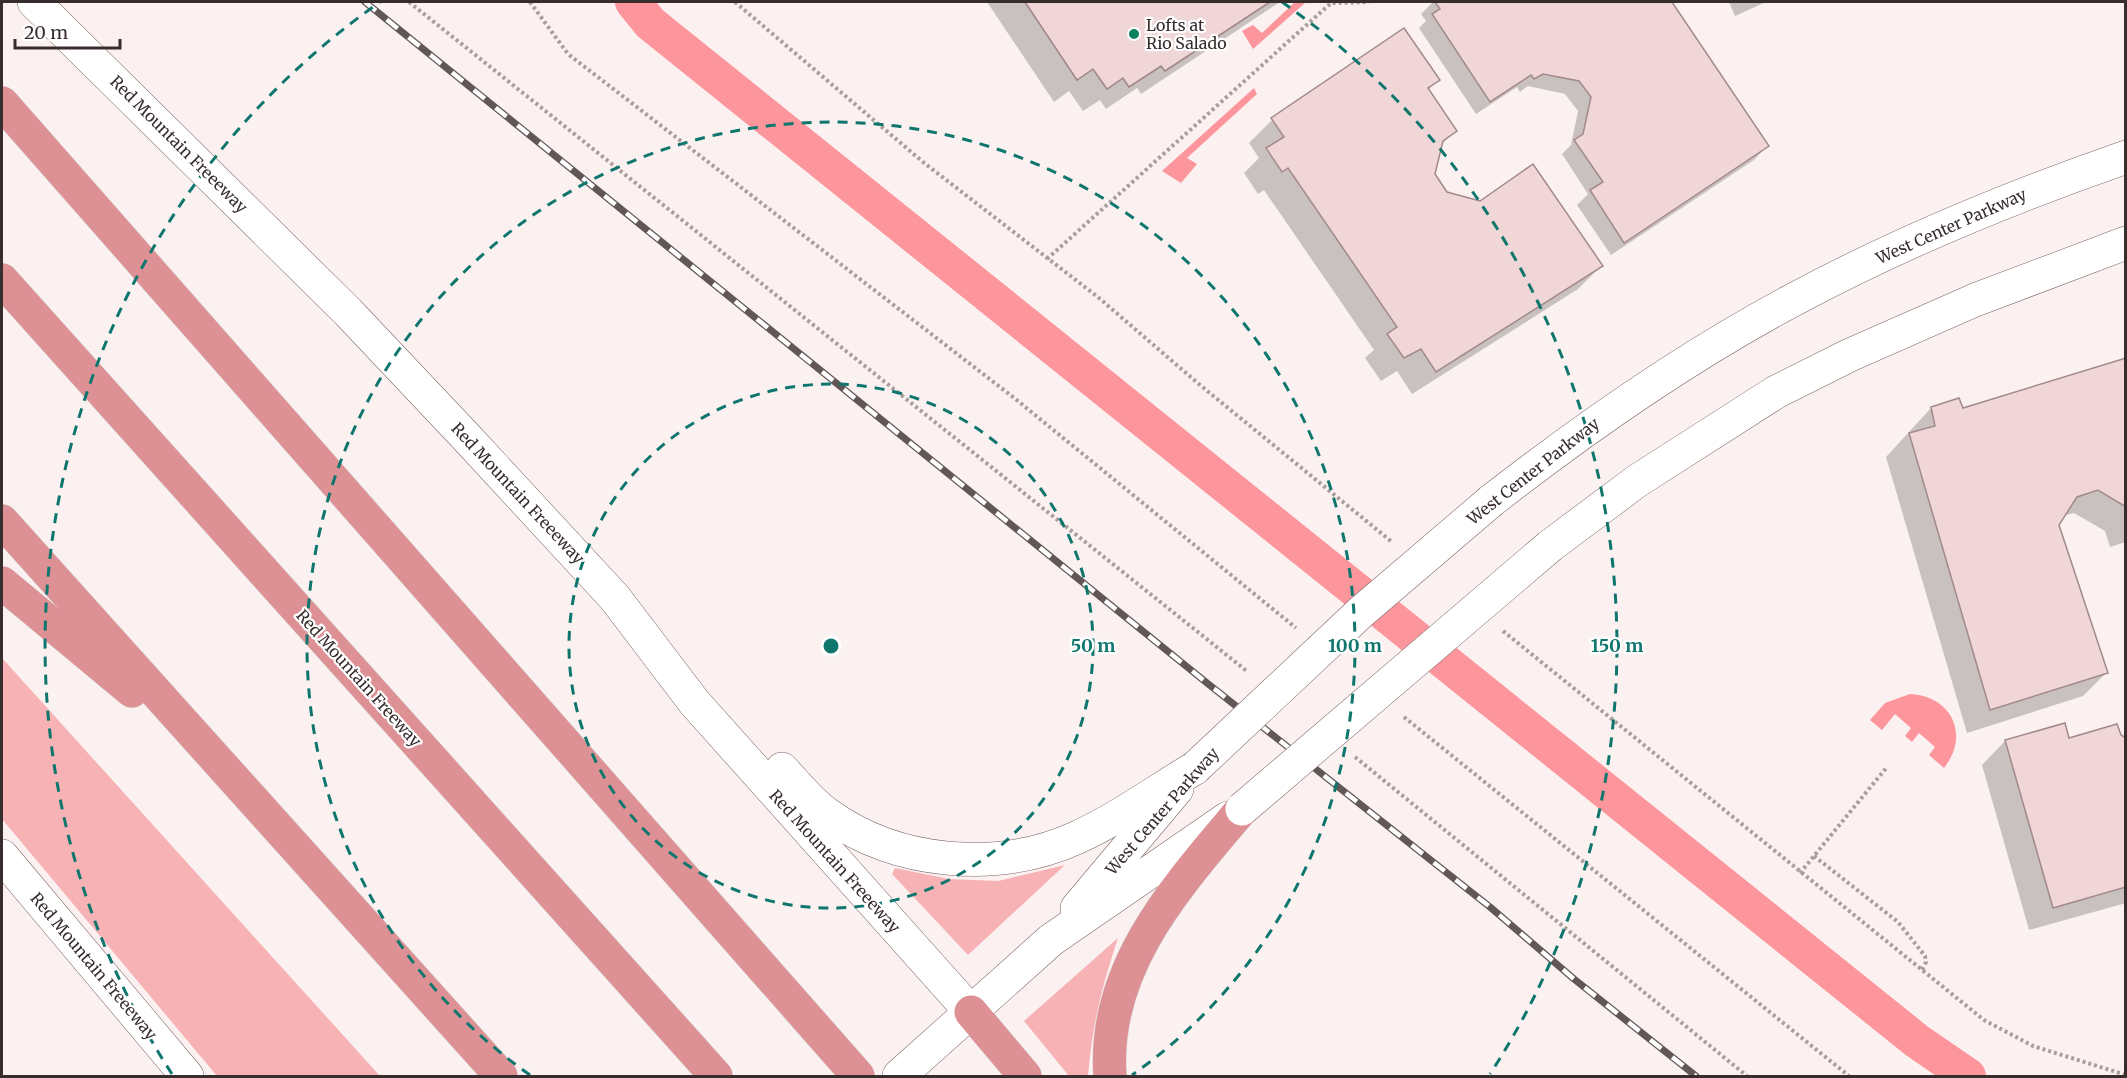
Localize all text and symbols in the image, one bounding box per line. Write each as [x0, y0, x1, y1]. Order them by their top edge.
scale bar [15, 12, 120, 50]
place label: Lofts at Rio Salado [1146, 15, 1227, 53]
text: 20 m [24, 21, 68, 44]
marker: Lofts at Rio Salado [1127, 27, 1141, 41]
street label: Red Mountain Freeeway [106, 71, 252, 217]
street label: West Center Parkway [1872, 184, 2030, 269]
street label: West Center Parkway [1462, 413, 1604, 530]
street label: Red Mountain Freeeway [447, 418, 589, 568]
street label: Red Mountain Freeway [292, 605, 426, 751]
text: 50 m [1071, 634, 1115, 657]
text: 100 m [1328, 634, 1382, 657]
text: 150 m [1591, 634, 1643, 657]
centre of rings [821, 636, 841, 656]
street label: West Center Parkway [1101, 743, 1223, 880]
street label: Red Mountain Freeeway [765, 785, 905, 937]
street label: Red Mountain Freeeway [27, 888, 162, 1044]

